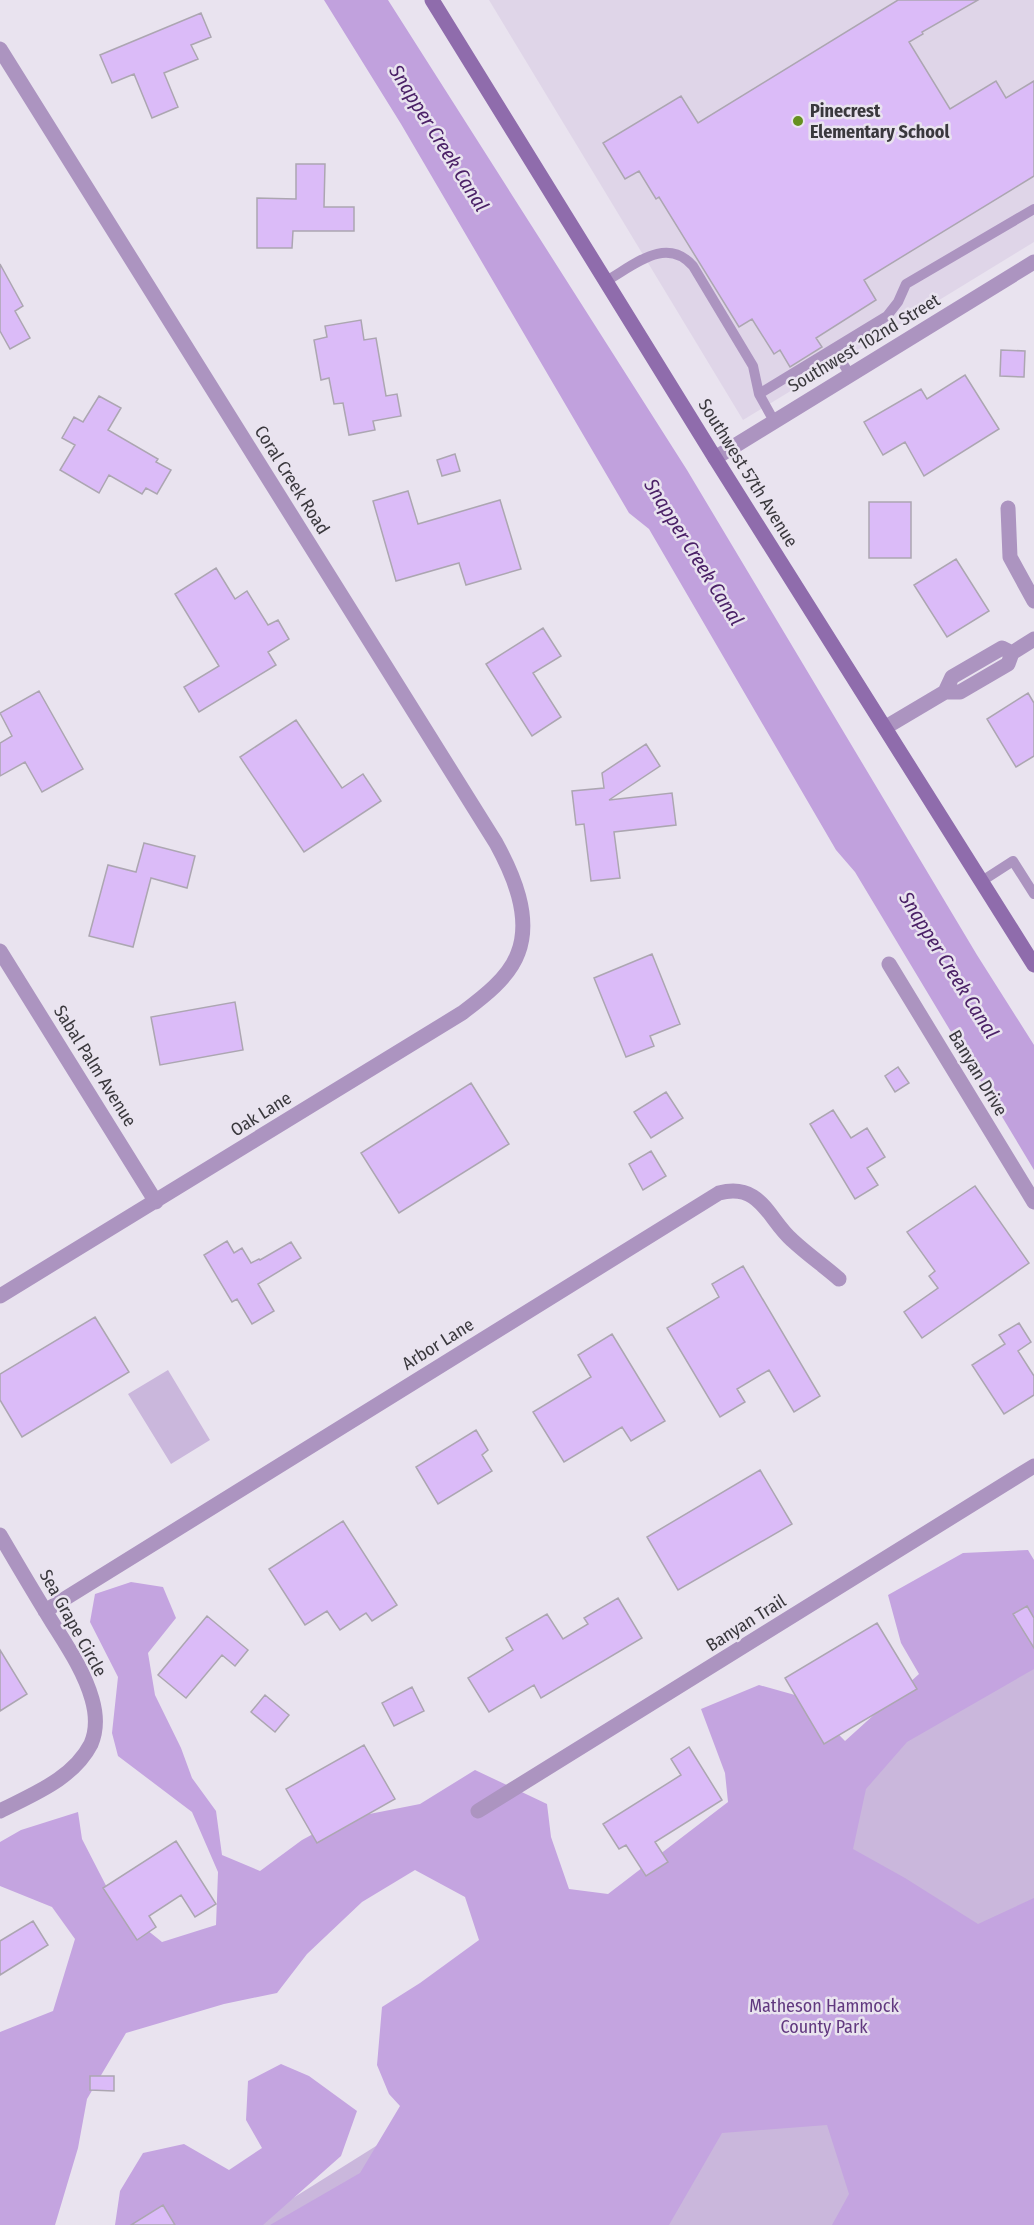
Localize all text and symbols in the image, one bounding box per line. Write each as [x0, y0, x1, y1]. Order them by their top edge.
water label: Snapper Creek Canal [384, 59, 494, 216]
place label: Pinecrest Elementary School [810, 100, 949, 143]
marker: Pinecrest Elementary School [791, 114, 805, 128]
street label: Southwest 102nd Street [784, 289, 944, 397]
street label: Southwest 57th Avenue [693, 395, 803, 551]
street label: Coral Creek Road [250, 422, 334, 538]
water label: Snapper Creek Canal [639, 473, 749, 630]
water label: Snapper Creek Canal [894, 886, 1004, 1043]
street label: Sabal Palm Avenue [49, 1001, 141, 1131]
street label: Banyan Drive [944, 1026, 1012, 1120]
street label: Oak Lane [227, 1087, 296, 1141]
street label: Arbor Lane [398, 1313, 478, 1375]
street label: Sea Grape Circle [35, 1566, 112, 1680]
street label: Banyan Trail [702, 1590, 790, 1656]
park label: Matheson Hammock County Park [749, 1995, 899, 2038]

